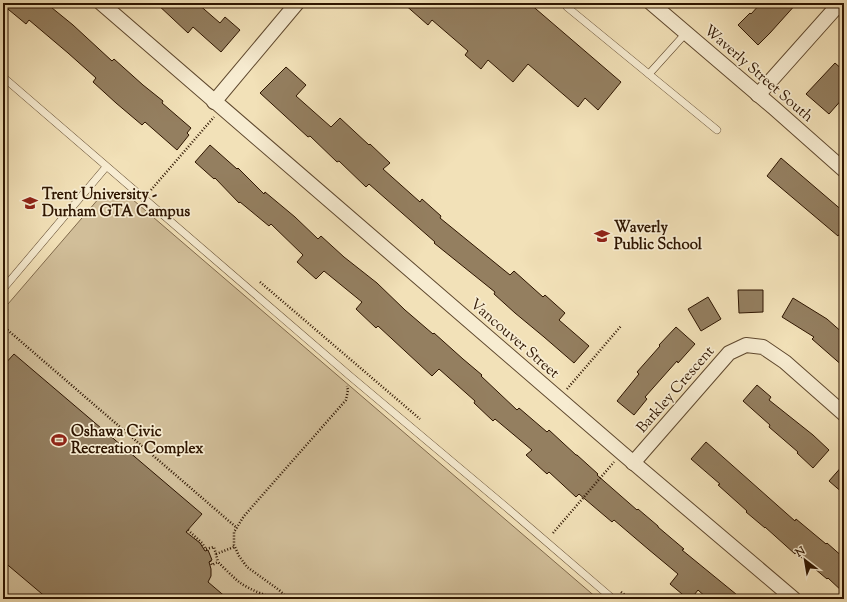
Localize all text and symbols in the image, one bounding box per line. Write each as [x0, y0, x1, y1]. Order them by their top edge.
street label: Waverly Street South [699, 21, 817, 128]
place label: Trent University - Durham GTA Campus [42, 185, 190, 223]
school or university icon: Trent University - Durham GTA Campus [21, 194, 39, 212]
place label: Waverly Public School [614, 218, 703, 256]
school or university icon: Waverly Public School [593, 227, 611, 245]
street label: Vancouver Street [465, 294, 563, 384]
street label: Barkley Crescent [632, 342, 720, 438]
place label: Oshawa Civic Recreation Complex [71, 422, 204, 460]
sports icon: Oshawa Civic Recreation Complex [50, 431, 68, 449]
north arrow [785, 540, 825, 580]
text: N [792, 543, 808, 562]

